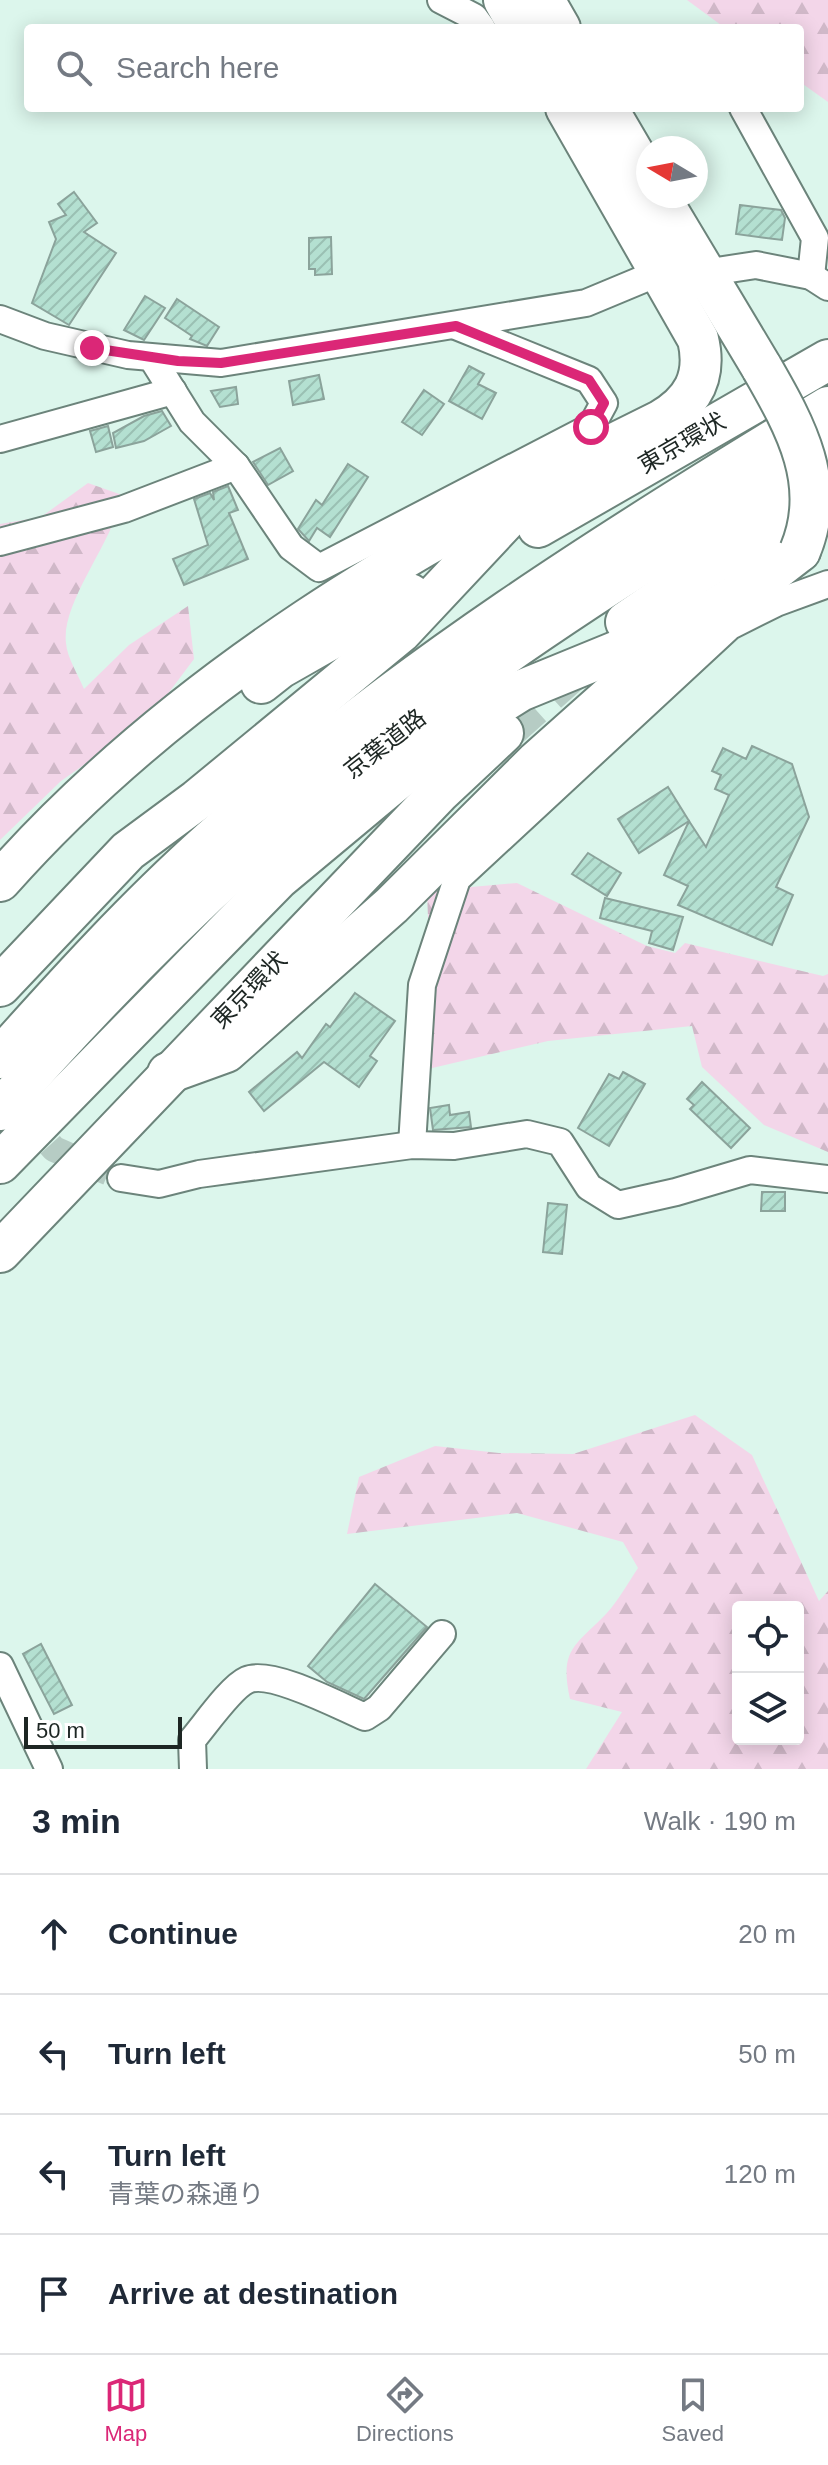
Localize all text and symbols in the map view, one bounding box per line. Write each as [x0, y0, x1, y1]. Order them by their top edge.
search box [24, 24, 804, 112]
icon: search [52, 46, 96, 90]
text: Search here [116, 51, 279, 84]
north arrow [636, 136, 708, 208]
route end [74, 330, 110, 366]
street label: 東京環状 [633, 407, 730, 478]
route start [573, 409, 609, 445]
street label: 京葉道路 [339, 703, 431, 784]
street label: 東京環状 [206, 946, 292, 1034]
map controls [732, 1601, 804, 1745]
button: locate [732, 1601, 804, 1673]
button: layers [732, 1673, 804, 1745]
scale bar [24, 1713, 182, 1749]
text: 50 m [36, 1718, 85, 1743]
text: 3 min [32, 1802, 121, 1840]
text: Walk · 190 m [644, 1806, 796, 1836]
icon: ahead [32, 1912, 76, 1956]
text: Continue [108, 1917, 238, 1950]
text: 20 m [738, 1919, 796, 1949]
icon: left [32, 2032, 76, 2076]
text: Turn left [108, 2037, 226, 2070]
text: 50 m [738, 2039, 796, 2069]
text: Turn left [108, 2139, 226, 2172]
icon: left [32, 2152, 76, 2196]
text: 120 m [724, 2159, 796, 2189]
text: 青葉の森通り [108, 2179, 264, 2209]
icon: arrive [32, 2272, 76, 2316]
text: Arrive at destination [108, 2277, 398, 2310]
tab: Map [104, 2373, 148, 2447]
tab: Directions [356, 2373, 454, 2447]
tab: Saved [662, 2373, 724, 2447]

